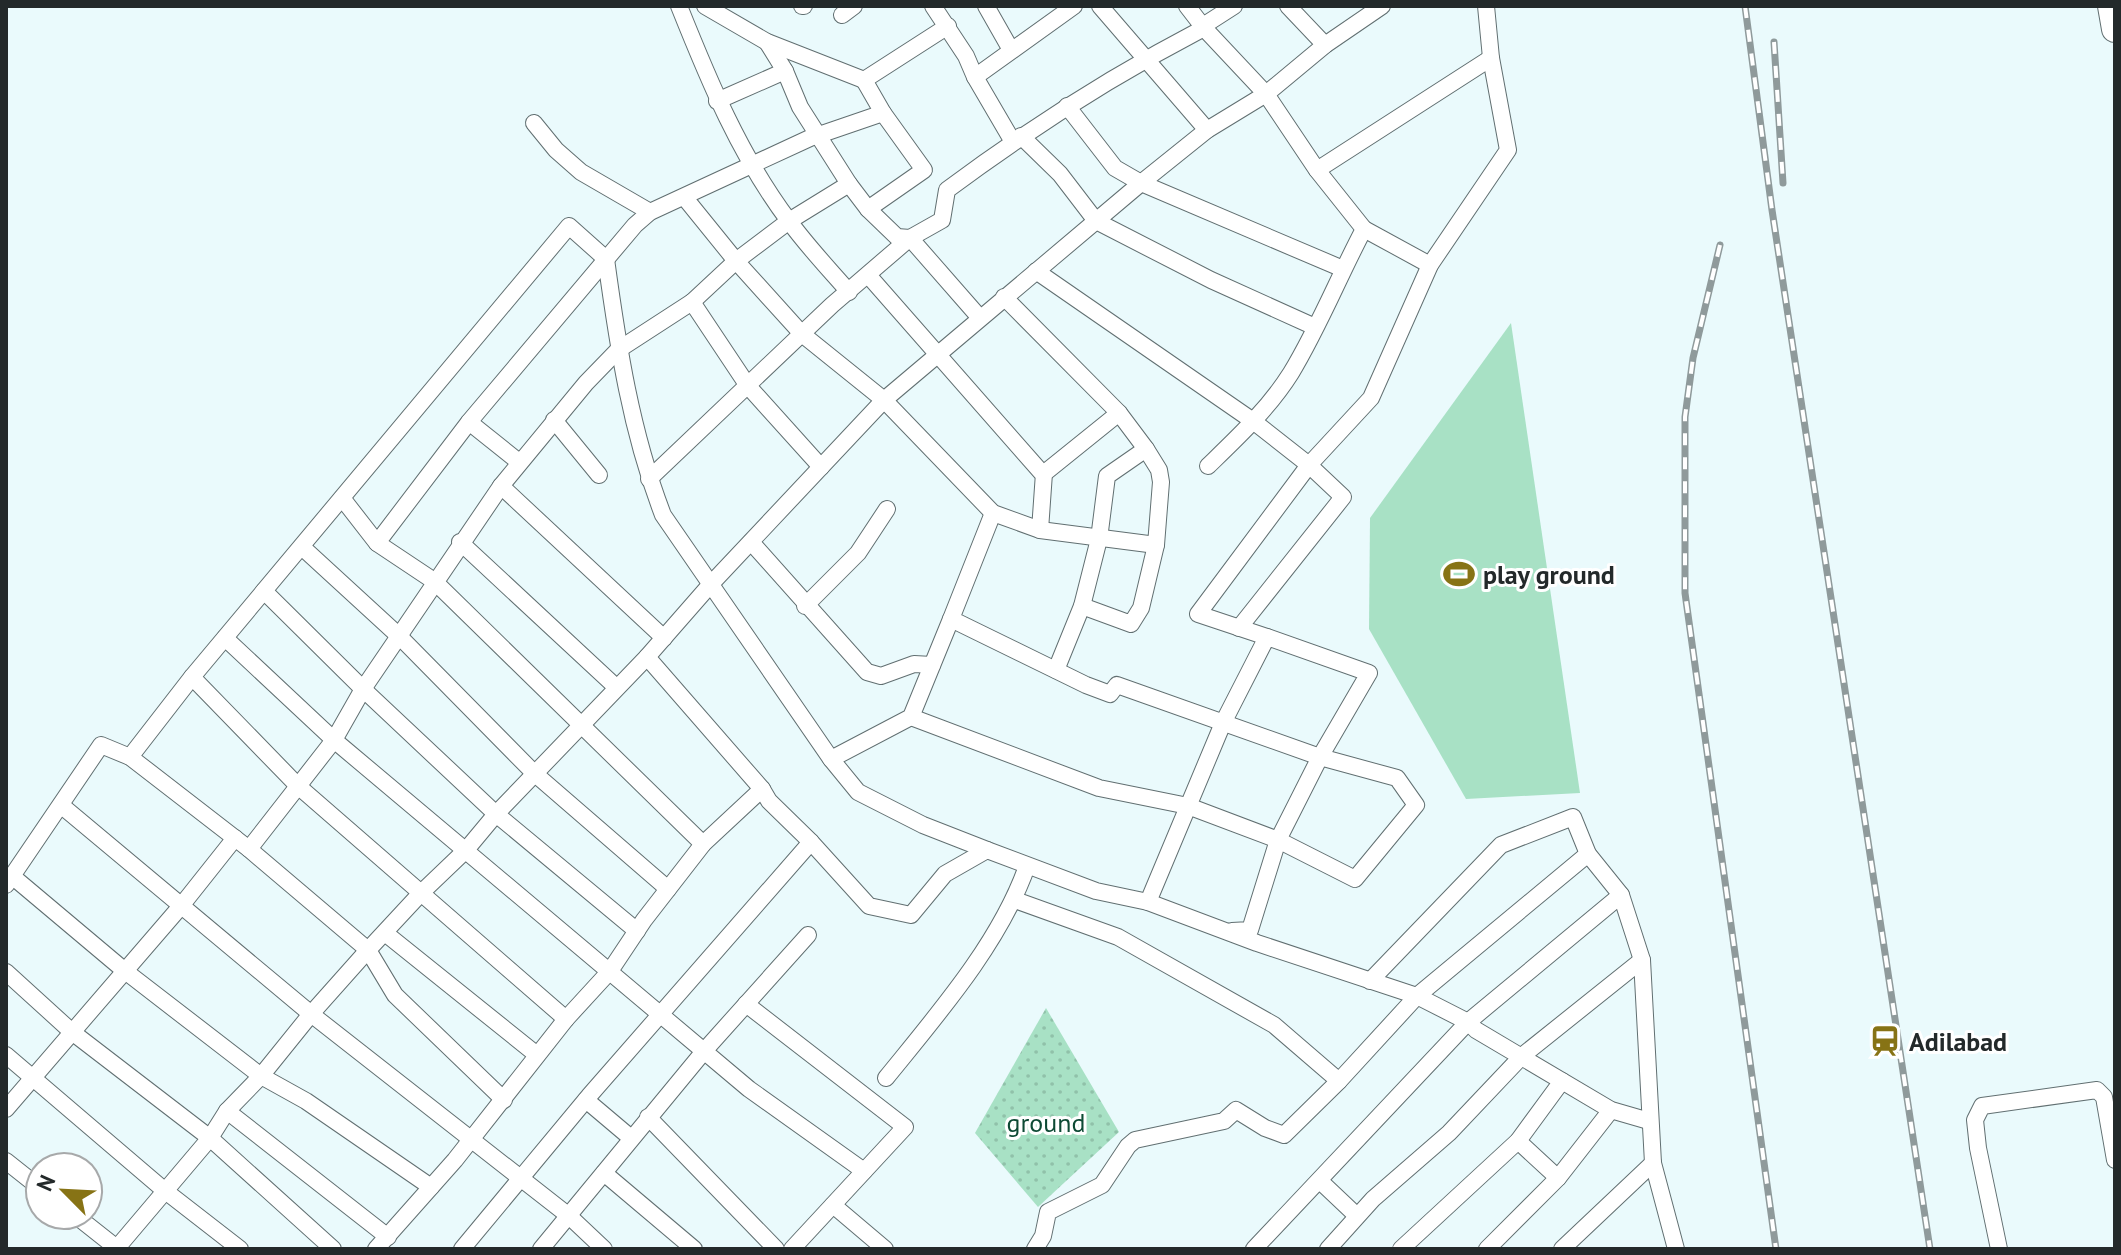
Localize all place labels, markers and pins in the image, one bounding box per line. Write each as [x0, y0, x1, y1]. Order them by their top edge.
sports icon: play ground [1442, 557, 1476, 591]
place label: play ground [1483, 558, 1615, 591]
station icon: Adilabad [1868, 1024, 1902, 1058]
place label: Adilabad [1909, 1025, 2007, 1058]

